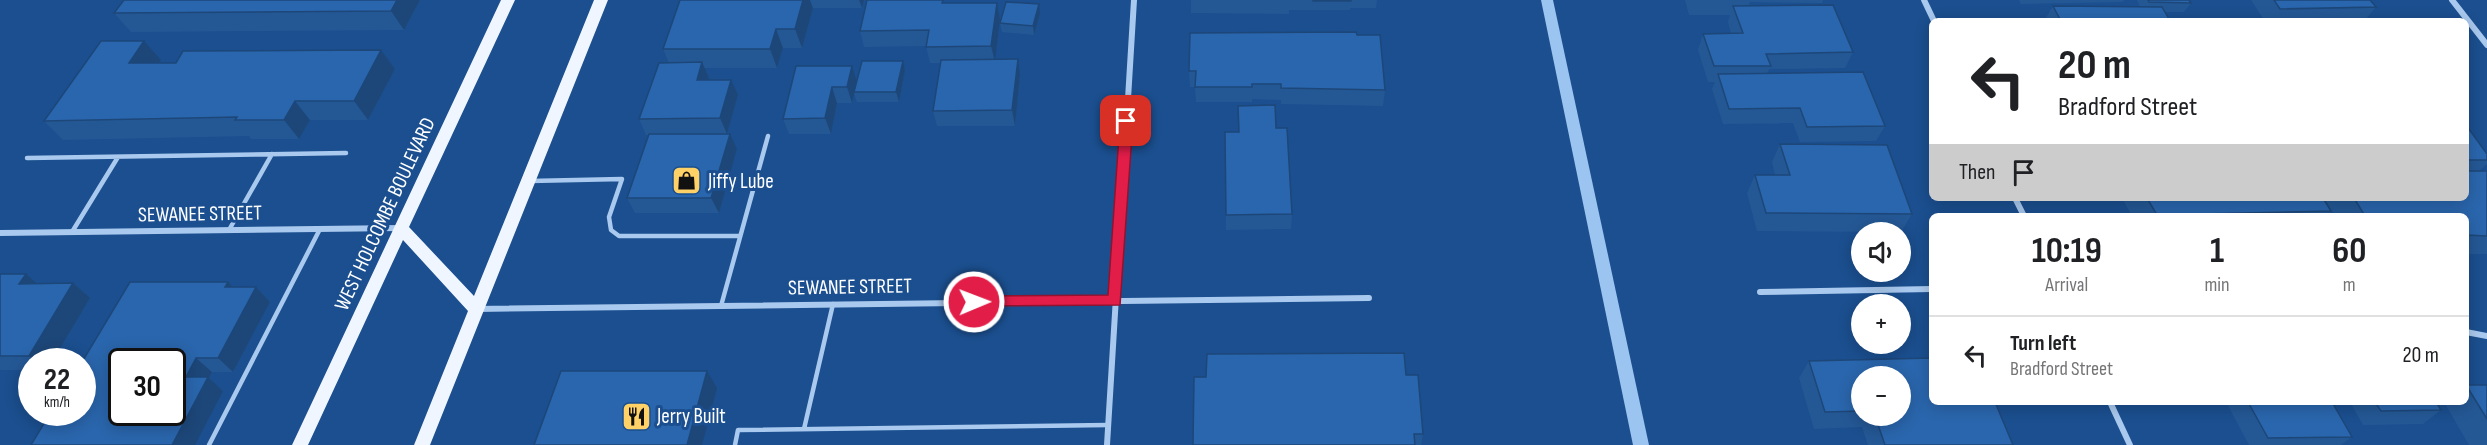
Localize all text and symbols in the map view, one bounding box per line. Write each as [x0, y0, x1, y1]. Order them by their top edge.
text: 20 m [2058, 40, 2131, 91]
icon: left [1959, 42, 2037, 120]
text: Bradford Street [2058, 91, 2197, 123]
pin [1100, 95, 1151, 146]
icon: arrive [1109, 104, 1142, 137]
street label: WEST HOLCOMBE BOULEVARD [329, 114, 441, 314]
icon: arrive [2007, 156, 2040, 189]
text: Then [1959, 159, 1995, 186]
shop icon: Jiffy Lube [671, 165, 703, 197]
place label: Jiffy Lube [707, 169, 774, 194]
street label: SEWANEE STREET [138, 200, 263, 228]
map controls [1851, 222, 1911, 426]
button: sound [1851, 222, 1911, 282]
text: 10:19 [2032, 230, 2102, 273]
text: 1 [2210, 230, 2224, 273]
text: 60 [2332, 230, 2366, 273]
position arrow [942, 270, 1006, 334]
street label: SEWANEE STREET [788, 273, 913, 301]
text: Arrival [2045, 273, 2088, 297]
text: min [2204, 273, 2230, 297]
text: m [2343, 273, 2356, 297]
button: + [1851, 294, 1911, 354]
text: Turn left [2010, 330, 2076, 357]
icon: left [1959, 339, 1992, 372]
text: 20 m [2403, 342, 2439, 369]
speed limit sign: 30 [108, 348, 186, 426]
text: Bradford Street [2010, 357, 2113, 381]
text: 22 [44, 362, 70, 398]
button: − [1851, 366, 1911, 426]
text: km/h [44, 393, 70, 412]
restaurant icon: Jerry Built [620, 400, 652, 432]
place label: Jerry Built [656, 404, 726, 429]

